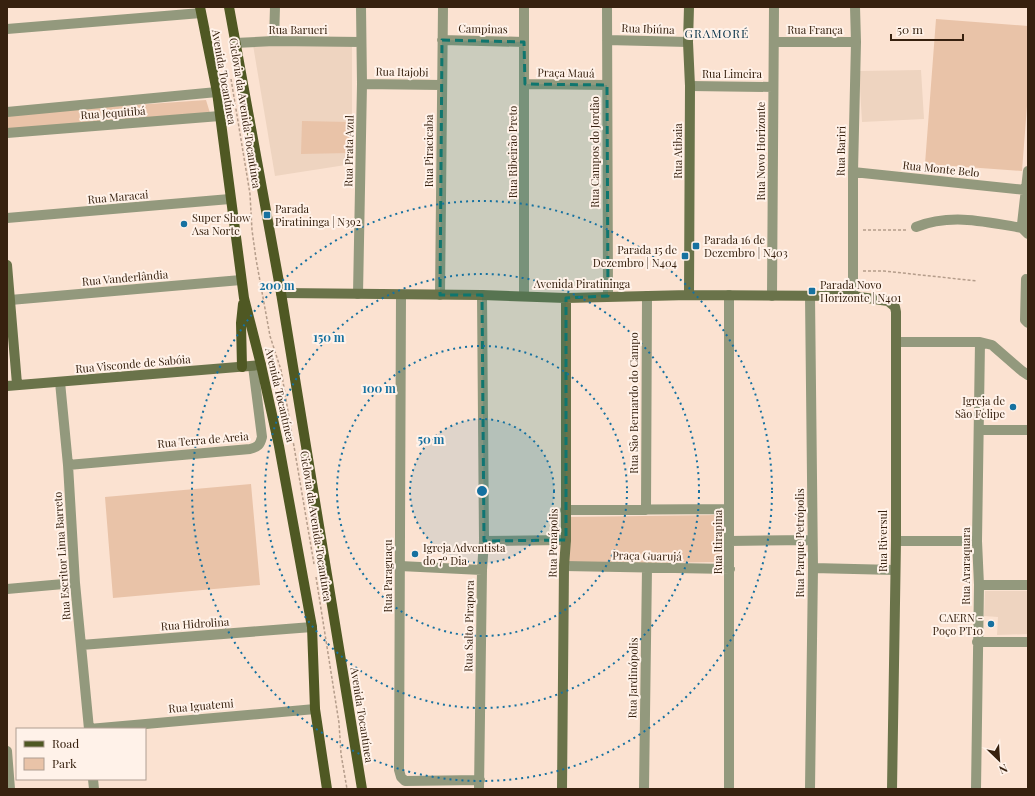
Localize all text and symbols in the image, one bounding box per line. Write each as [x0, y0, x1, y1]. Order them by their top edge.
scale bar [891, 16, 963, 42]
street label: Rua Ibiúna [621, 20, 675, 37]
street label: Campinas [458, 21, 508, 36]
text: 50 m [897, 21, 923, 37]
street label: Rua Barueri [269, 22, 327, 37]
street label: Rua França [787, 22, 843, 37]
district label: GRAMORÉ [685, 25, 749, 41]
street label: Avenida Tocantínea [209, 27, 240, 126]
street label: Ciclovia da Avenida Tocantínea [226, 37, 265, 190]
street label: Rua Itajobi [375, 64, 429, 79]
street label: Praça Mauá [537, 65, 595, 81]
street label: Rua Limeira [702, 66, 763, 81]
street label: Rua Campos do Jordão [587, 96, 602, 208]
street label: Rua Novo Horizonte [753, 101, 768, 200]
street label: Rua Jequitibá [80, 103, 147, 122]
street label: Rua Ribeirão Preto [505, 106, 520, 198]
street label: Rua Piracicaba [421, 114, 436, 187]
street label: Rua Prata Azul [340, 115, 357, 187]
street label: Rua Atibaia [670, 123, 685, 179]
street label: Rua Bariri [833, 126, 848, 176]
street label: Rua Monte Belo [902, 157, 980, 180]
street label: Rua Maracai [87, 186, 149, 207]
place label: Parada Piratininga | N392 [275, 201, 361, 229]
place label: Super Show Asa Norte [191, 210, 251, 238]
marker: Parada Piratininga | N392 [262, 210, 272, 220]
marker: Super Show Asa Norte [179, 219, 189, 229]
place label: Parada 16 de Dezembro | N403 [704, 232, 788, 260]
marker: Parada 16 de Dezembro | N403 [691, 241, 701, 251]
place label: Parada 15 de Dezembro | N404 [593, 242, 678, 270]
marker: Parada 15 de Dezembro | N404 [680, 251, 690, 261]
street label: Rua Vanderlândia [81, 266, 169, 289]
street label: Avenida Piratininga [533, 276, 631, 291]
text: 200 m [259, 277, 295, 293]
place label: Parada Novo Horizonte | N401 [820, 277, 901, 305]
marker: Parada Novo Horizonte | N401 [807, 286, 817, 296]
text: 150 m [313, 329, 345, 345]
street label: Rua São Bernardo do Campo [626, 332, 641, 474]
street label: Avenida Tocantínea [262, 345, 299, 444]
street label: Rua Visconde de Sabóia [75, 351, 192, 376]
text: 100 m [362, 380, 396, 396]
place label: Igreja de São Felipe [955, 393, 1005, 421]
marker: Igreja de São Felipe [1008, 402, 1018, 412]
street label: Rua Terra de Areia [157, 428, 250, 451]
text: 50 m [418, 431, 445, 447]
street label: Ciclovia da Avenida Tocantínea [297, 450, 336, 603]
centre of rings [475, 484, 489, 498]
street label: Rua Parque Petrópolis [792, 488, 807, 598]
street label: Rua Escritor Lima Barreto [50, 491, 73, 621]
street label: Rua Penápolis [544, 508, 561, 578]
street label: Rua Itirapina [710, 509, 725, 574]
street label: Rua Riversul [875, 510, 890, 572]
street label: Rua Araraquara [958, 527, 973, 605]
street label: Rua Paraguaçu [380, 539, 395, 613]
place label: Igreja Adventista do 7º Dia [423, 540, 506, 568]
street label: Praça Guarujá [612, 547, 682, 564]
marker: Igreja Adventista do 7º Dia [410, 549, 420, 559]
street label: Rua Salto Pirapora [460, 580, 477, 672]
place label: CAERN - Poço PT10 [933, 610, 983, 638]
street label: Rua Hidrolina [160, 614, 230, 633]
marker: CAERN - Poço PT10 [986, 619, 996, 629]
street label: Rua Jardinópolis [624, 637, 641, 719]
street label: Avenida Tocantínea [347, 665, 378, 764]
street label: Rua Iguatemi [168, 695, 234, 716]
legend [16, 728, 146, 780]
text: Road [52, 735, 79, 751]
north arrow [979, 740, 1019, 780]
text: Park [52, 755, 77, 771]
text: N [997, 761, 1010, 778]

